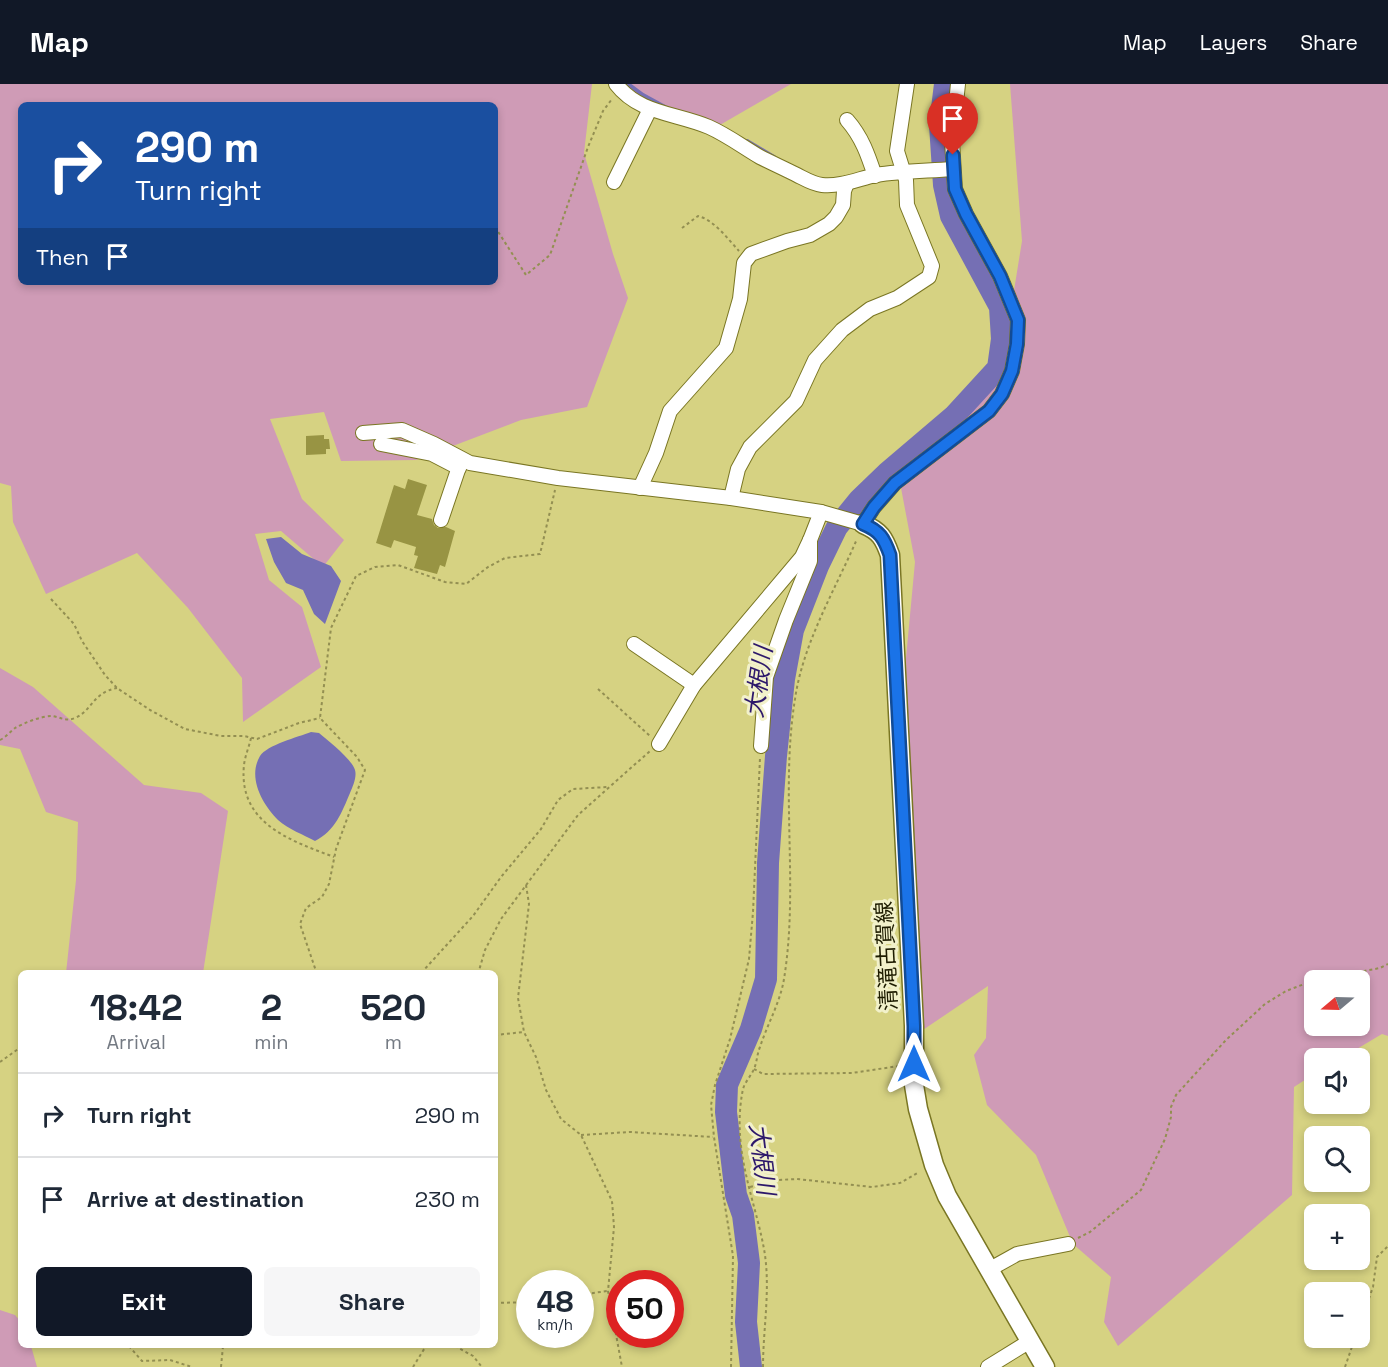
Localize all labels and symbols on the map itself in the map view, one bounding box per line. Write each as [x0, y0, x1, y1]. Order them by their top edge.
pin [927, 93, 978, 155]
water label: 大根川 [738, 641, 779, 720]
street label: 清滝古賀線 [869, 900, 903, 1012]
north arrow [1304, 970, 1370, 1036]
position arrow [882, 1032, 946, 1096]
water label: 大根川 [743, 1121, 783, 1200]
speed limit sign: 50 [606, 1270, 684, 1348]

